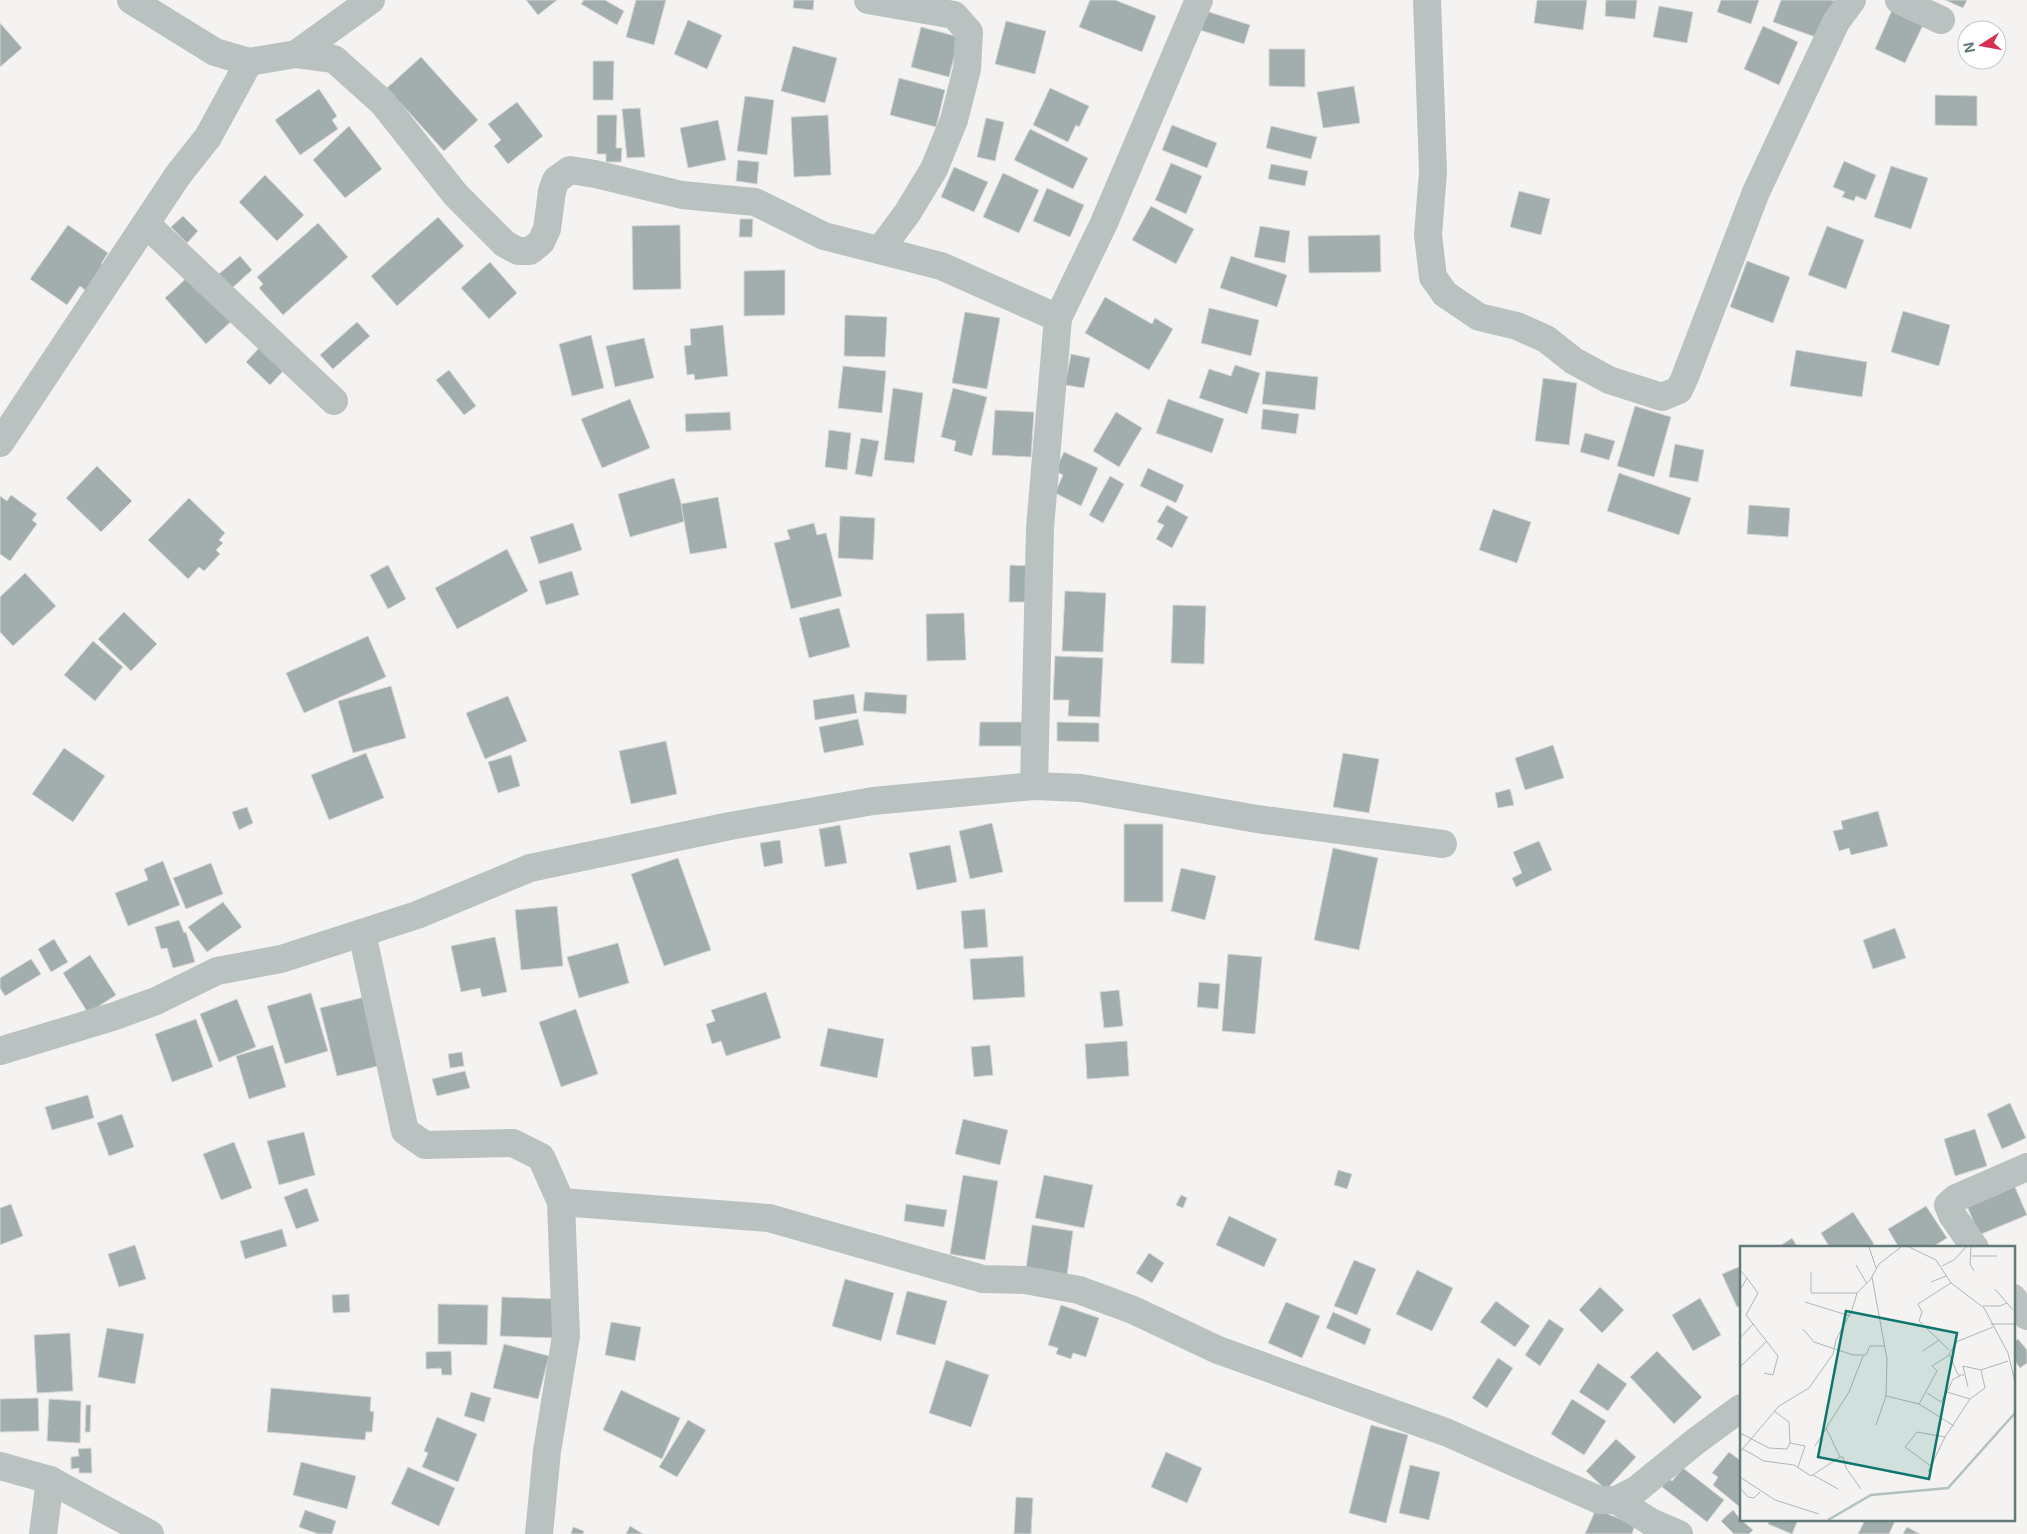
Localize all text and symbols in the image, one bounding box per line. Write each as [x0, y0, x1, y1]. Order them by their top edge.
north arrow [1957, 20, 2007, 70]
text: N [1959, 41, 1978, 54]
inset map [1740, 1246, 2014, 1522]

